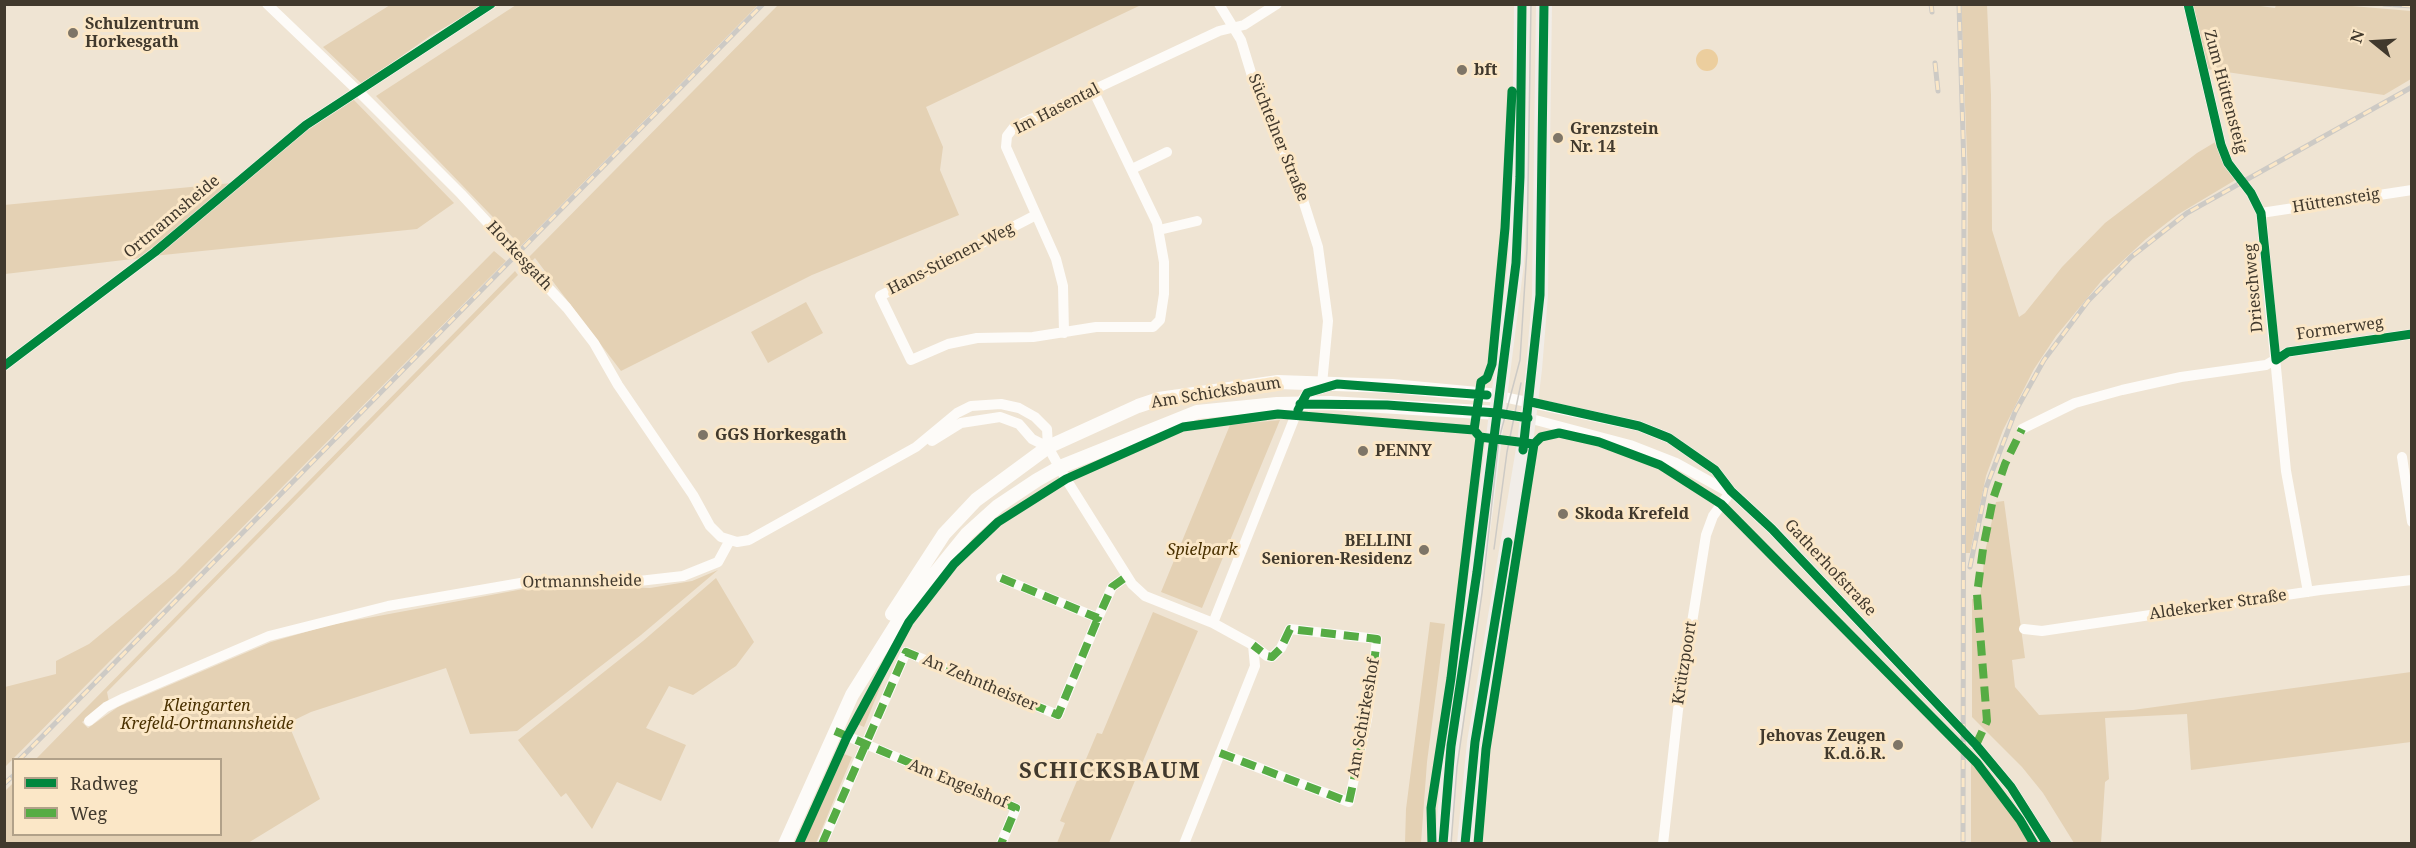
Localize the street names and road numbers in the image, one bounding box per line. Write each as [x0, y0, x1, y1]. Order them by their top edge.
street label: Zum Hüttensteig [2199, 28, 2251, 156]
street label: Süchtelner Straße [1244, 71, 1312, 205]
street label: Im Hasental [1011, 79, 1103, 139]
street label: Ortmannsheide [120, 171, 224, 263]
street label: Hüttensteig [2291, 185, 2381, 217]
street label: Horkesgath [482, 217, 556, 295]
street label: Hans-Stienen-Weg [885, 219, 1017, 299]
street label: Drieschweg [2241, 243, 2267, 333]
street label: Formerweg [2295, 313, 2385, 345]
street label: Am Schicksbaum [1150, 373, 1282, 413]
street label: Gatherhofstraße [1780, 516, 1880, 620]
street label: Ortmannsheide [522, 571, 642, 593]
street label: Aldekerker Straße [2148, 586, 2288, 624]
street label: Krützpoort [1669, 620, 1701, 706]
street label: An Zehntheister [920, 650, 1040, 716]
street label: Am Schirkeshof [1344, 657, 1384, 779]
street label: Am Engelshof [906, 755, 1010, 813]

